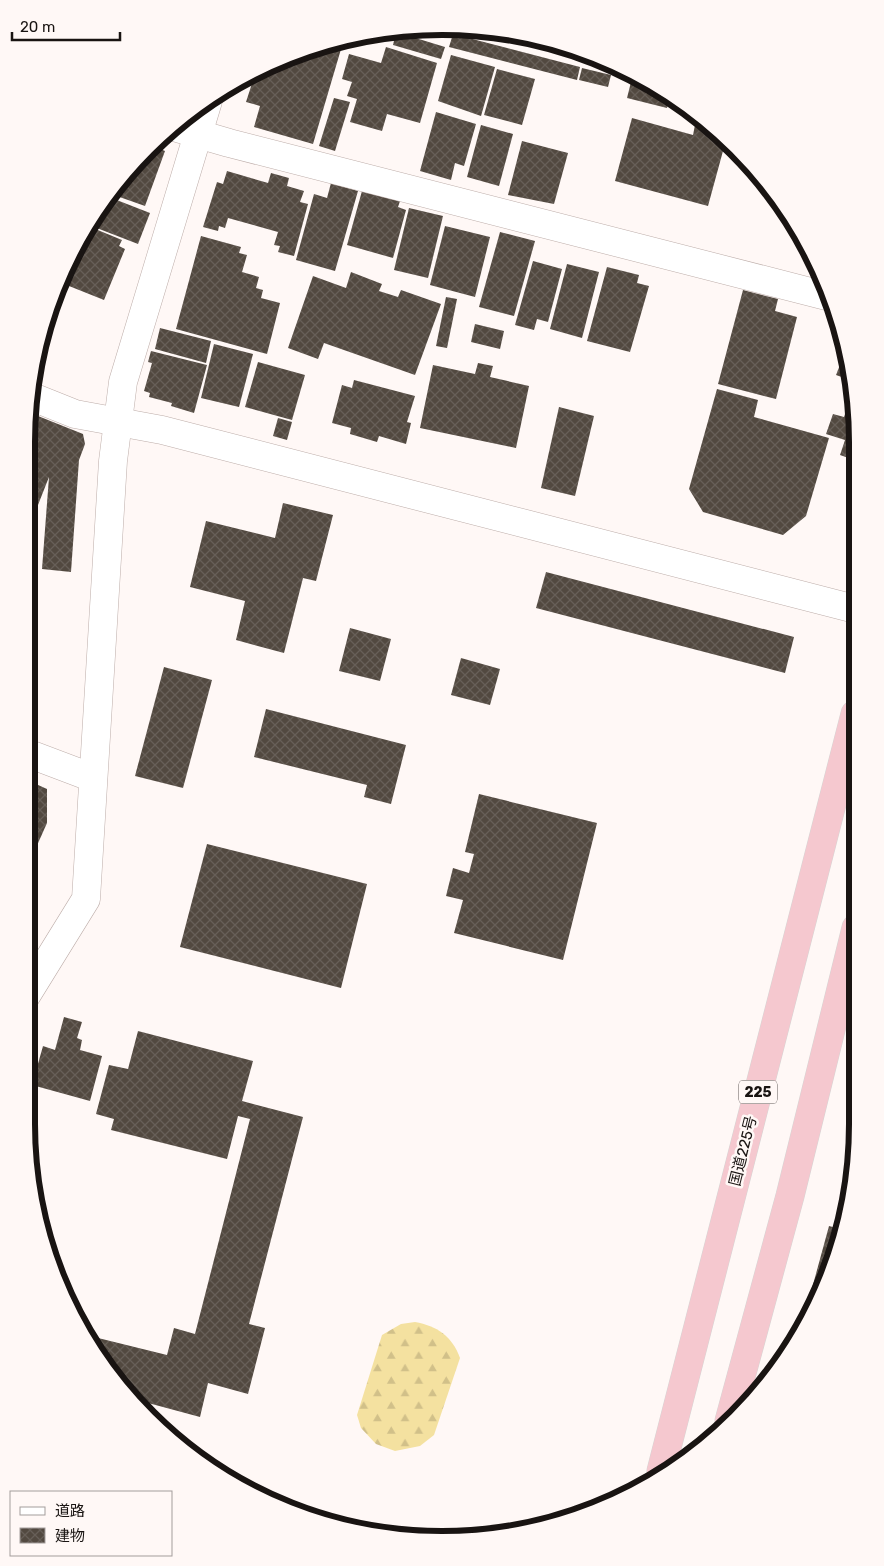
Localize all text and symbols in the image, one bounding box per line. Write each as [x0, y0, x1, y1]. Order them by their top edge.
scale bar [12, 10, 120, 42]
text: 20 m [20, 18, 55, 36]
road number: 225 [739, 1080, 777, 1104]
street label: 国道225号 [726, 1114, 760, 1188]
legend [10, 1491, 172, 1556]
text: 道路 [55, 1502, 85, 1520]
text: 建物 [55, 1527, 85, 1545]

